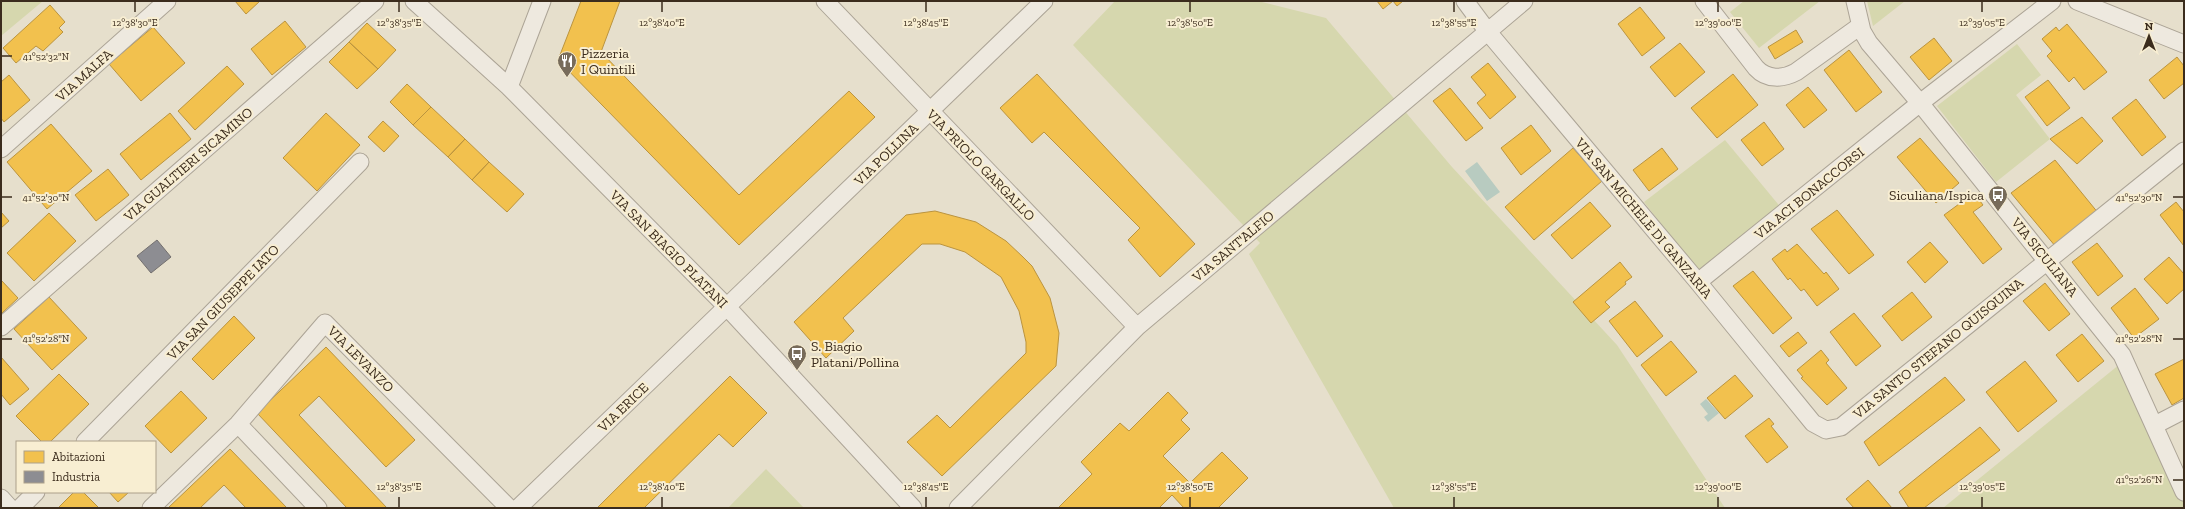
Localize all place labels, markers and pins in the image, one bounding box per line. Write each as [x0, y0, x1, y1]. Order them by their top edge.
place label: Pizzeria I Quintili [581, 45, 636, 78]
restaurant icon: Pizzeria I Quintili [556, 50, 578, 78]
bus stop icon: Siculiana/Ispica [1987, 184, 2009, 212]
place label: Siculiana/Ispica [1889, 187, 1984, 204]
place label: S. Biagio Platani/Pollina [811, 338, 899, 371]
bus stop icon: S. Biagio Platani/Pollina [786, 343, 808, 371]

